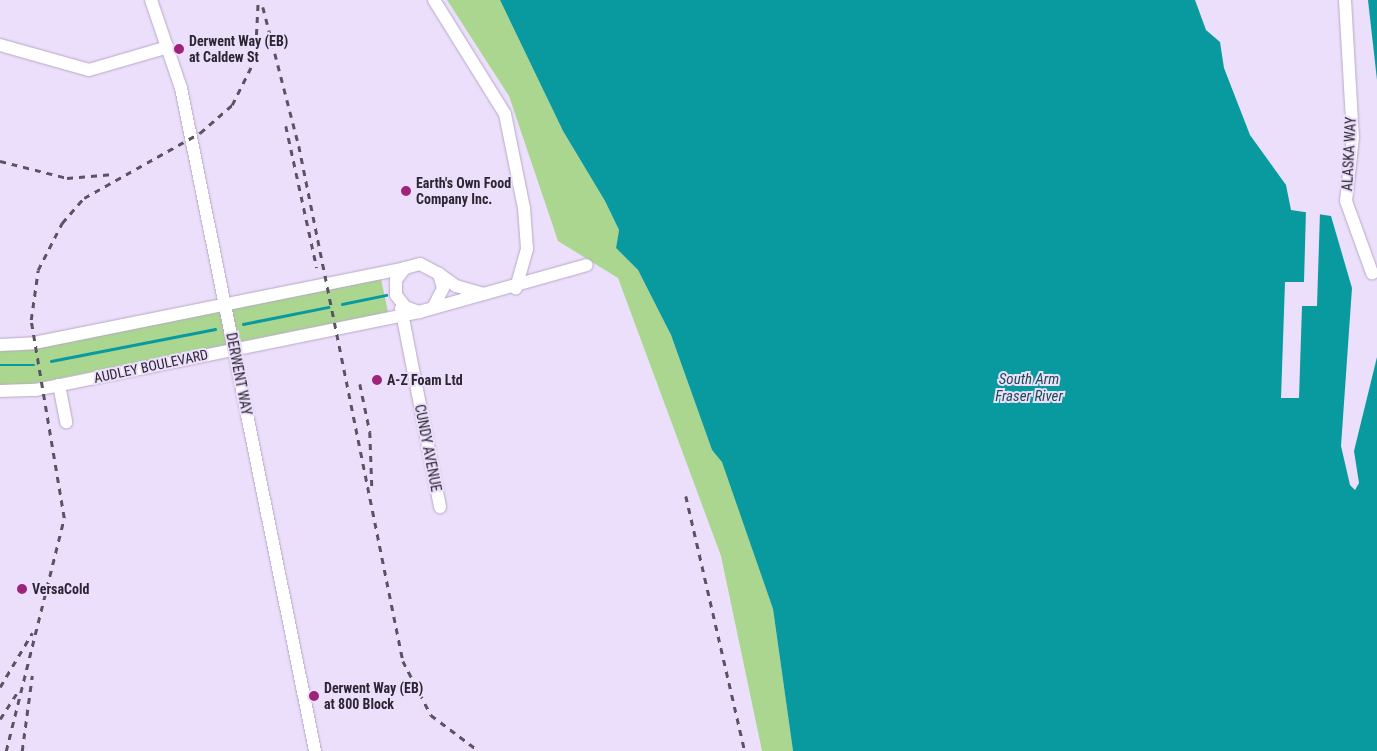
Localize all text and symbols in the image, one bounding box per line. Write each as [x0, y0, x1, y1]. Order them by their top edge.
place label: Derwent Way (EB) at Caldew St [189, 33, 288, 65]
marker: Derwent Way (EB) at Caldew St [173, 43, 185, 55]
street label: ALASKA WAY [1339, 116, 1359, 192]
place label: Earth's Own Food Company Inc. [416, 175, 511, 208]
marker: Earth's Own Food Company Inc. [400, 185, 412, 197]
street label: DERWENT WAY [223, 331, 255, 417]
street label: AUDLEY BOULEVARD [92, 346, 210, 386]
water label: South Arm Fraser River [995, 370, 1063, 405]
place label: A-Z Foam Ltd [387, 372, 463, 388]
marker: A-Z Foam Ltd [371, 374, 383, 386]
street label: CUNDY AVENUE [411, 403, 445, 493]
place label: VersaCold [32, 581, 89, 597]
marker: VersaCold [16, 583, 28, 595]
place label: Derwent Way (EB) at 800 Block [324, 680, 423, 712]
marker: Derwent Way (EB) at 800 Block [308, 690, 320, 702]

